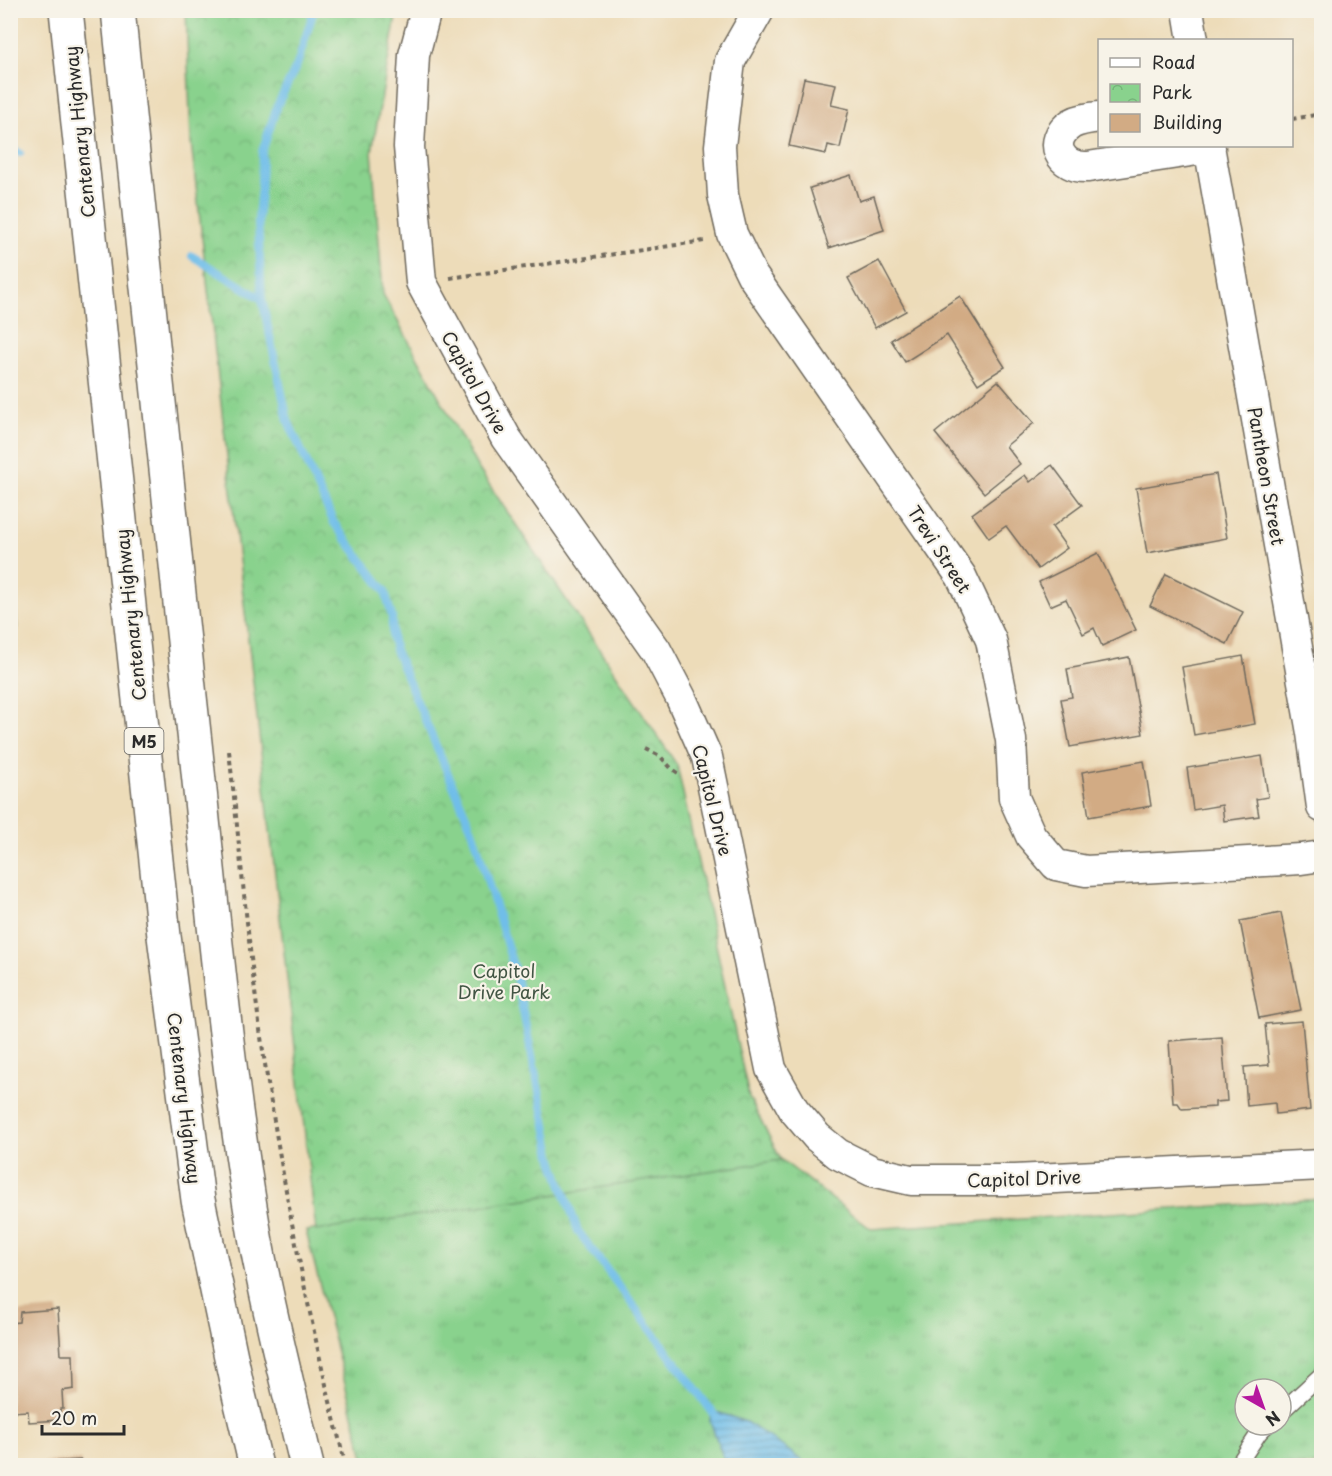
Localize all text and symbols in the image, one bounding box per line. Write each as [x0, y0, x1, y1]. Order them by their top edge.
legend [1098, 39, 1293, 147]
street label: Centenary Highway [57, 45, 101, 219]
text: Road [1152, 48, 1196, 75]
text: Park [1152, 78, 1192, 105]
text: Building [1152, 108, 1222, 135]
street label: Capitol Drive [436, 326, 514, 438]
street label: Pantheon Street [1242, 405, 1292, 547]
street label: Trevi Street [902, 500, 978, 598]
street label: Centenary Highway [108, 528, 152, 702]
road number: M5 [124, 728, 164, 754]
street label: Capitol Drive [686, 741, 740, 859]
park label: Capitol Drive Park [458, 957, 550, 1005]
street label: Centenary Highway [161, 1011, 209, 1185]
street label: Capitol Drive [967, 1163, 1081, 1193]
north arrow [1233, 1377, 1293, 1437]
scale bar [42, 1398, 124, 1436]
text: 20 m [51, 1404, 97, 1431]
text: N [1261, 1406, 1286, 1433]

